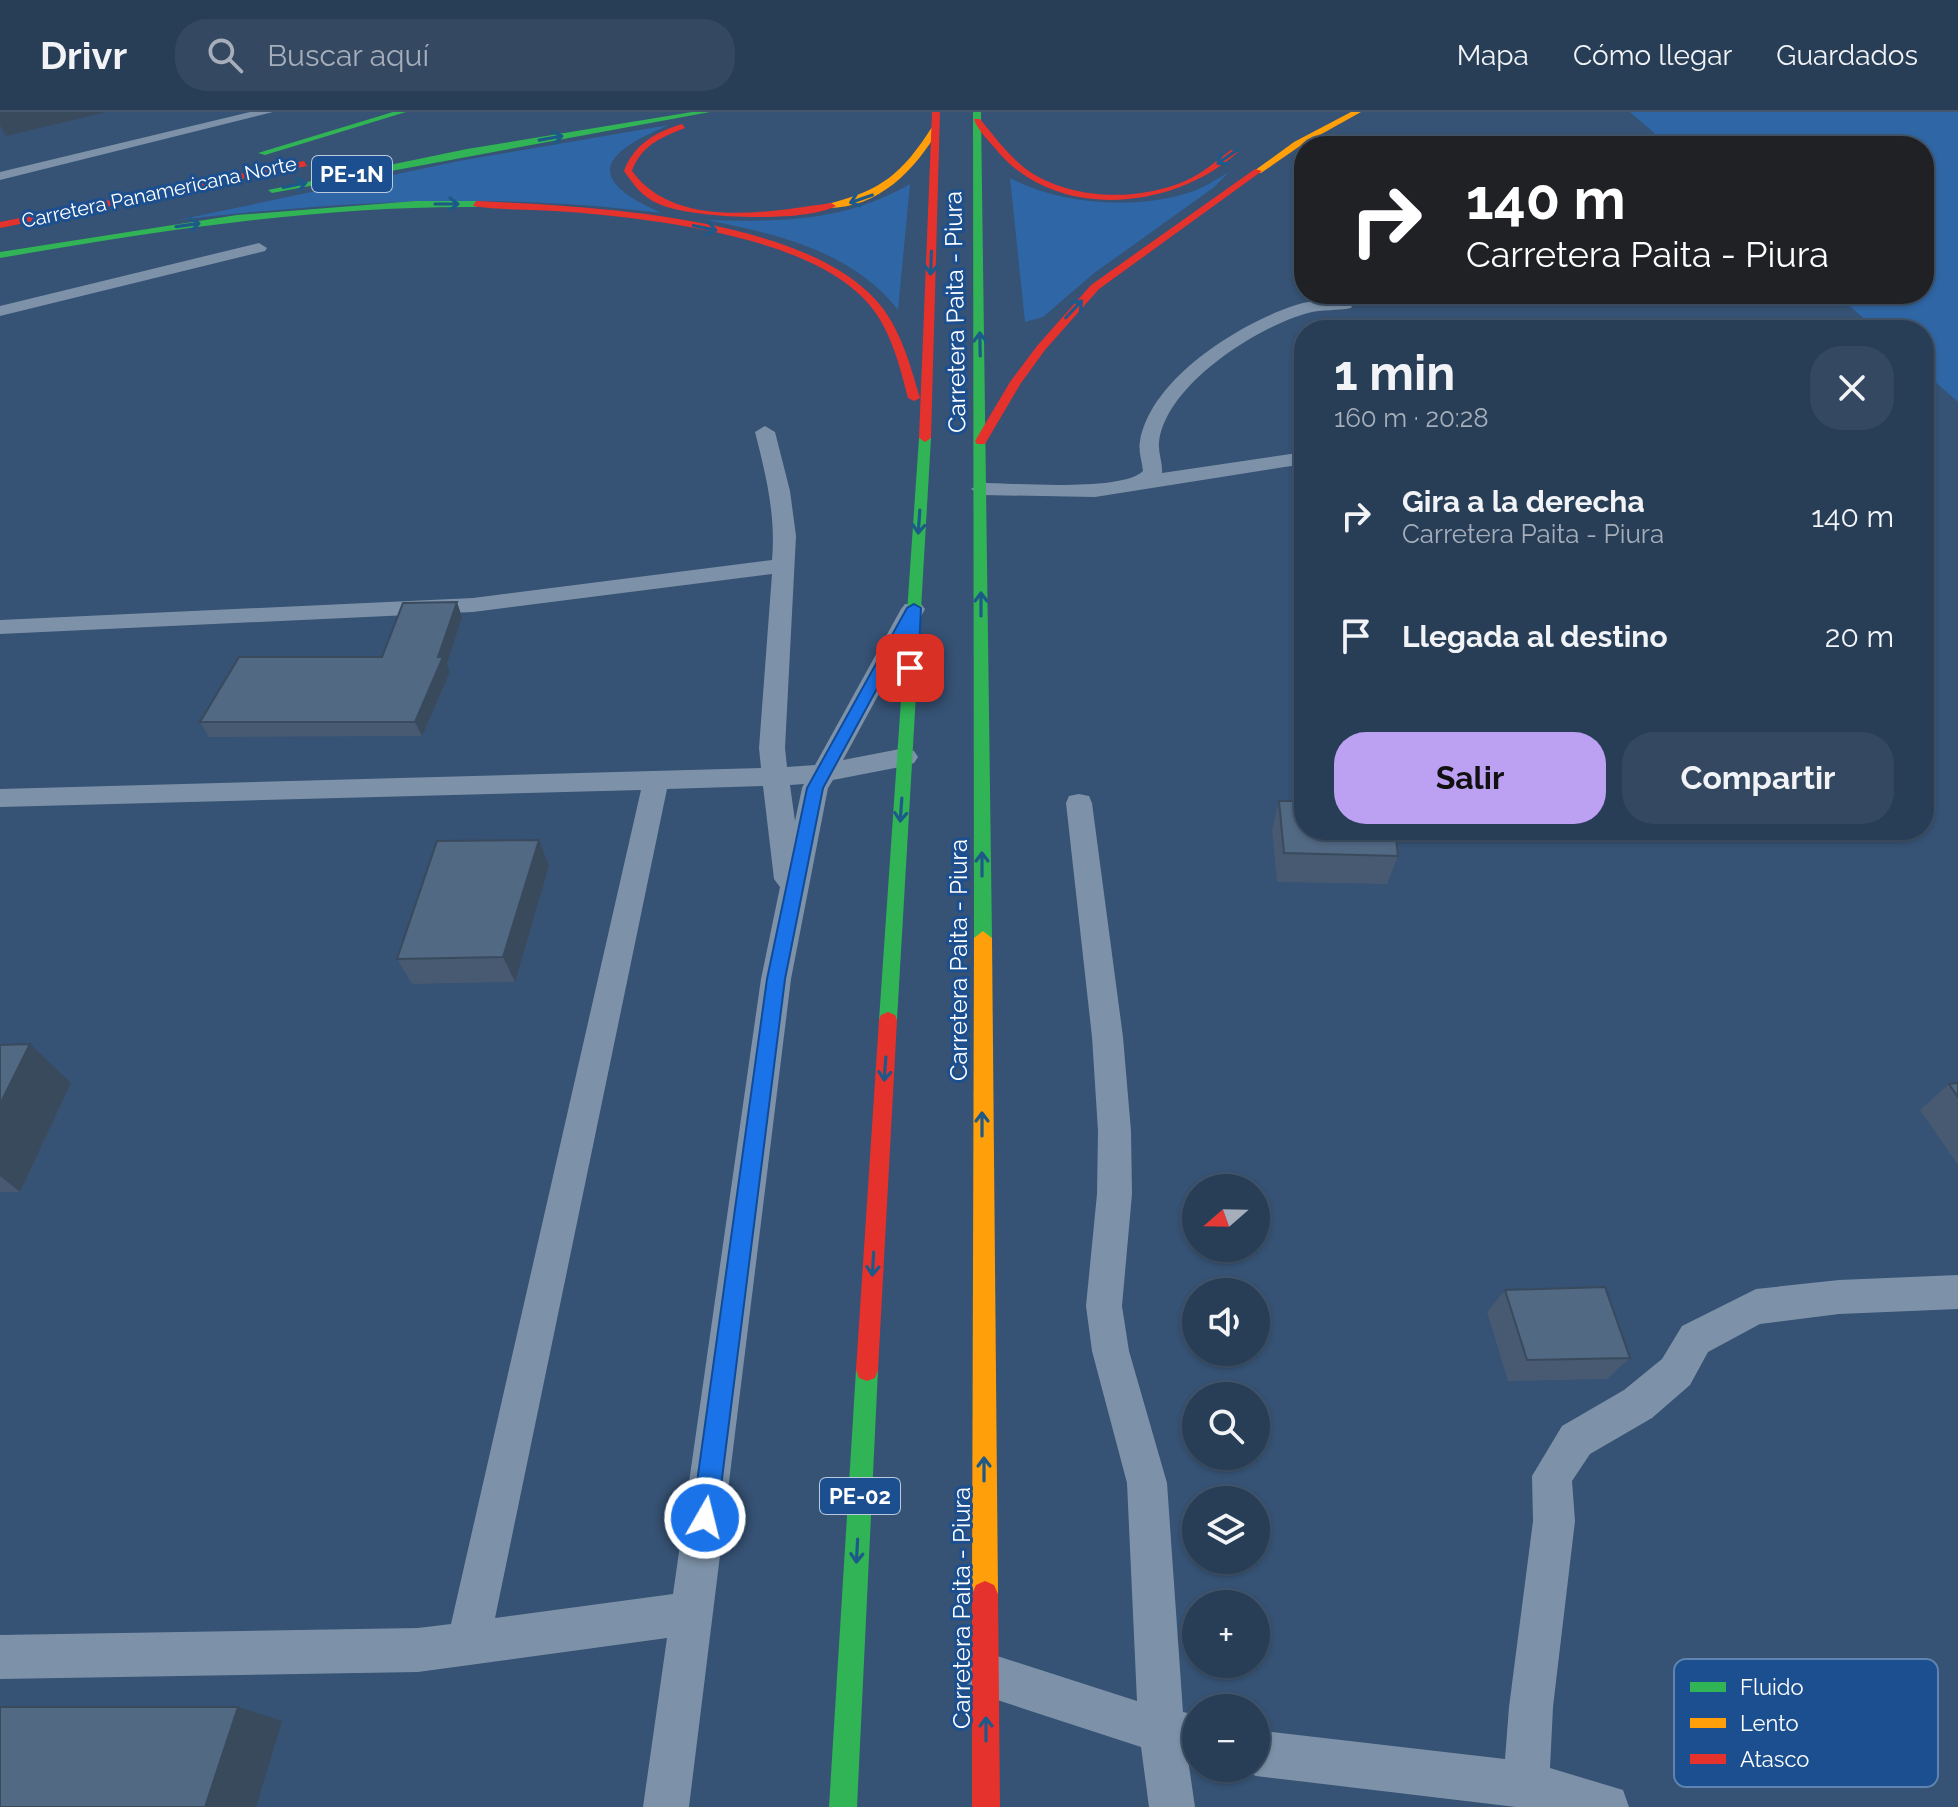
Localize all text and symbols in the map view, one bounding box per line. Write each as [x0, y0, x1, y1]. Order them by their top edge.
search box [175, 19, 735, 91]
text: Drivr [40, 33, 127, 78]
icon: search [203, 33, 247, 77]
text: Buscar aquí [267, 38, 429, 73]
text: Mapa [1457, 39, 1529, 72]
text: Cómo llegar [1573, 39, 1732, 72]
text: Guardados [1776, 39, 1918, 72]
one-way arrow [538, 129, 563, 144]
one-way arrow [1216, 149, 1238, 165]
street label: Carretera Panamericana Norte [19, 151, 299, 233]
road number: PE-1N [312, 156, 392, 192]
text: 140 m [1466, 166, 1626, 232]
icon: right [1334, 168, 1438, 272]
one-way arrow [282, 177, 307, 192]
street label: Carretera Paita - Piura [938, 191, 972, 433]
one-way arrow [849, 193, 874, 208]
one-way arrow [433, 196, 460, 212]
one-way arrow [174, 217, 200, 232]
one-way arrow [692, 221, 717, 236]
text: Carretera Paita - Piura [1466, 233, 1829, 275]
one-way arrow [923, 249, 938, 276]
one-way arrow [1064, 299, 1082, 319]
one-way arrow [972, 331, 988, 358]
text: 1 min [1334, 345, 1455, 401]
button: close [1810, 346, 1894, 430]
text: 160 m · 20:28 [1334, 403, 1489, 433]
text: Gira a la derecha [1402, 484, 1645, 519]
icon: right [1334, 494, 1378, 538]
text: 140 m [1811, 499, 1894, 534]
one-way arrow [911, 508, 926, 535]
text: Carretera Paita - Piura [1402, 519, 1664, 549]
one-way arrow [973, 591, 989, 618]
icon: arrive [1334, 614, 1378, 658]
text: Llegada al destino [1402, 619, 1668, 654]
text: 20 m [1825, 619, 1894, 654]
pin [876, 634, 944, 702]
icon: arrive [888, 646, 932, 690]
button: Salir [1334, 732, 1606, 824]
button: Compartir [1622, 732, 1894, 824]
one-way arrow [894, 796, 909, 823]
street label: Carretera Paita - Piura [944, 839, 973, 1081]
one-way arrow [974, 851, 990, 878]
one-way arrow [877, 1055, 892, 1082]
one-way arrow [974, 1111, 990, 1138]
north arrow [1182, 1174, 1270, 1262]
map controls [1182, 1174, 1270, 1782]
one-way arrow [865, 1250, 880, 1277]
button: sound [1182, 1278, 1270, 1366]
button: search [1182, 1382, 1270, 1470]
one-way arrow [976, 1456, 992, 1483]
position arrow [663, 1476, 747, 1560]
road number: PE-02 [820, 1478, 900, 1514]
button: layers [1182, 1486, 1270, 1574]
street label: Carretera Paita - Piura [947, 1487, 976, 1729]
one-way arrow [850, 1537, 865, 1564]
button: + [1182, 1590, 1270, 1678]
legend [1674, 1659, 1938, 1787]
text: Fluido [1740, 1674, 1804, 1700]
button: − [1182, 1694, 1270, 1782]
text: Lento [1740, 1710, 1798, 1736]
one-way arrow [978, 1716, 993, 1743]
text: Atasco [1740, 1746, 1809, 1772]

